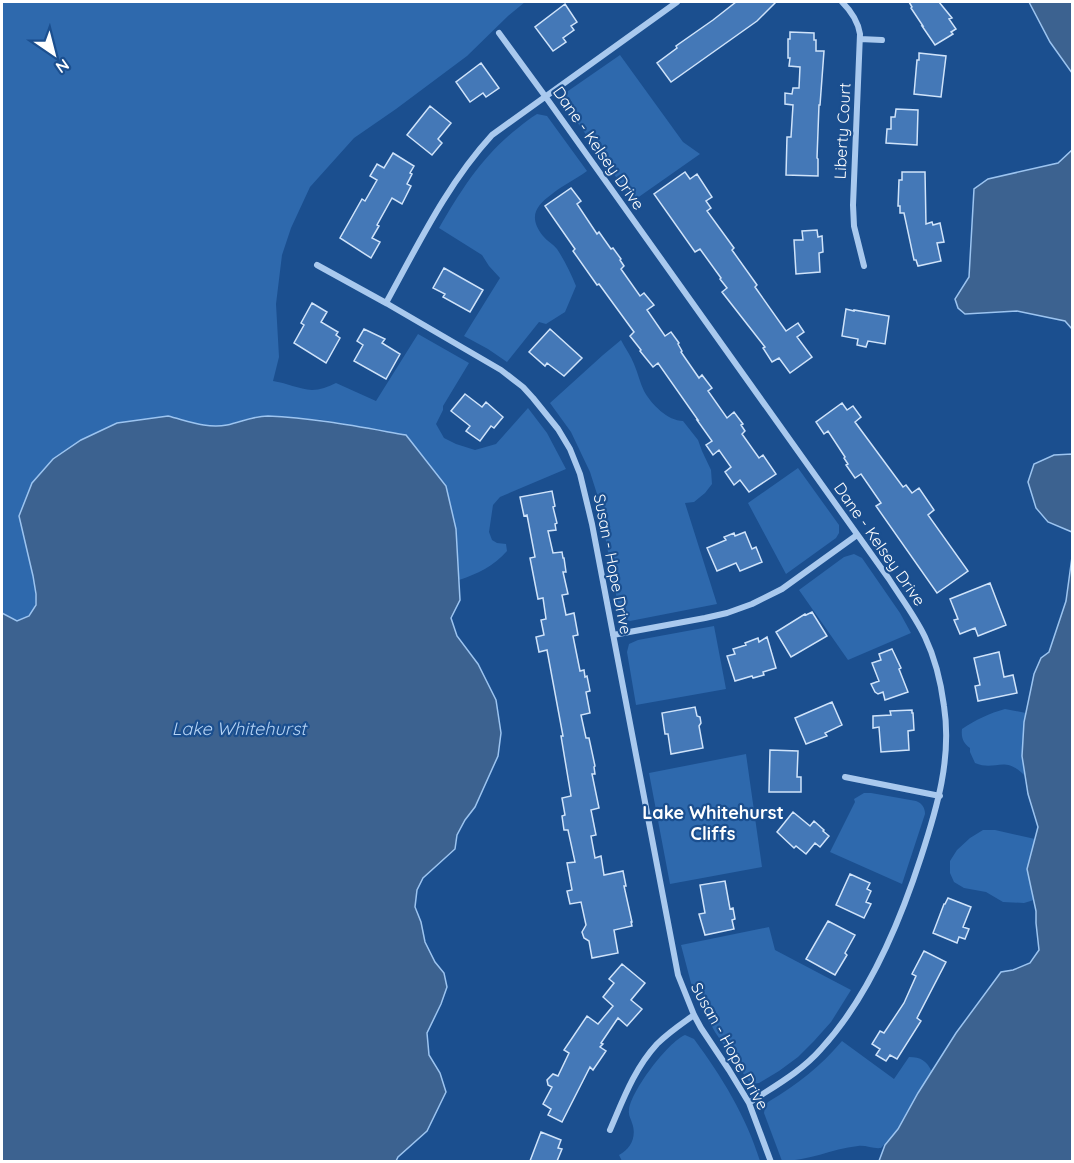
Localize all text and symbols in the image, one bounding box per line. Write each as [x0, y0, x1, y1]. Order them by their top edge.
north arrow [24, 24, 84, 84]
text: N [52, 55, 73, 78]
street label: Dane - Kelsey Drive [549, 82, 649, 214]
street label: Liberty Court [829, 82, 855, 180]
street label: Dane - Kelsey Drive [830, 478, 930, 610]
street label: Susan - Hope Drive [590, 492, 636, 636]
water label: Lake Whitehurst [172, 717, 308, 740]
district label: Lake Whitehurst Cliffs [642, 801, 784, 845]
street label: Susan - Hope Drive [687, 979, 773, 1113]

